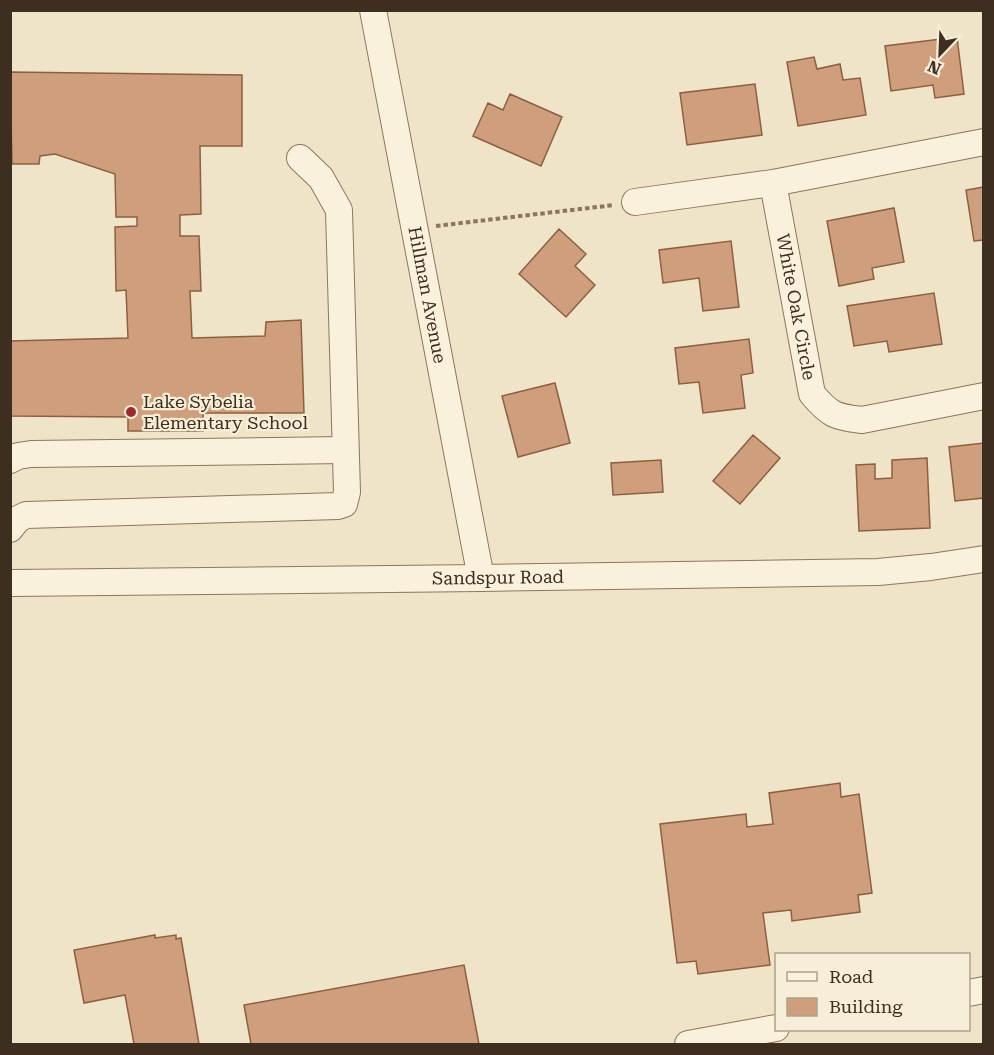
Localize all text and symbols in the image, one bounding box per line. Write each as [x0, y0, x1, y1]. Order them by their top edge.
north arrow [910, 24, 970, 84]
text: N [925, 56, 944, 79]
street label: Hillman Avenue [404, 225, 451, 365]
street label: White Oak Circle [773, 232, 820, 382]
place label: Lake Sybelia Elementary School [143, 391, 308, 433]
marker: Lake Sybelia Elementary School [124, 405, 138, 419]
street label: Sandspur Road [432, 566, 565, 589]
legend [775, 953, 970, 1031]
text: Road [829, 966, 874, 987]
text: Building [829, 996, 903, 1017]

